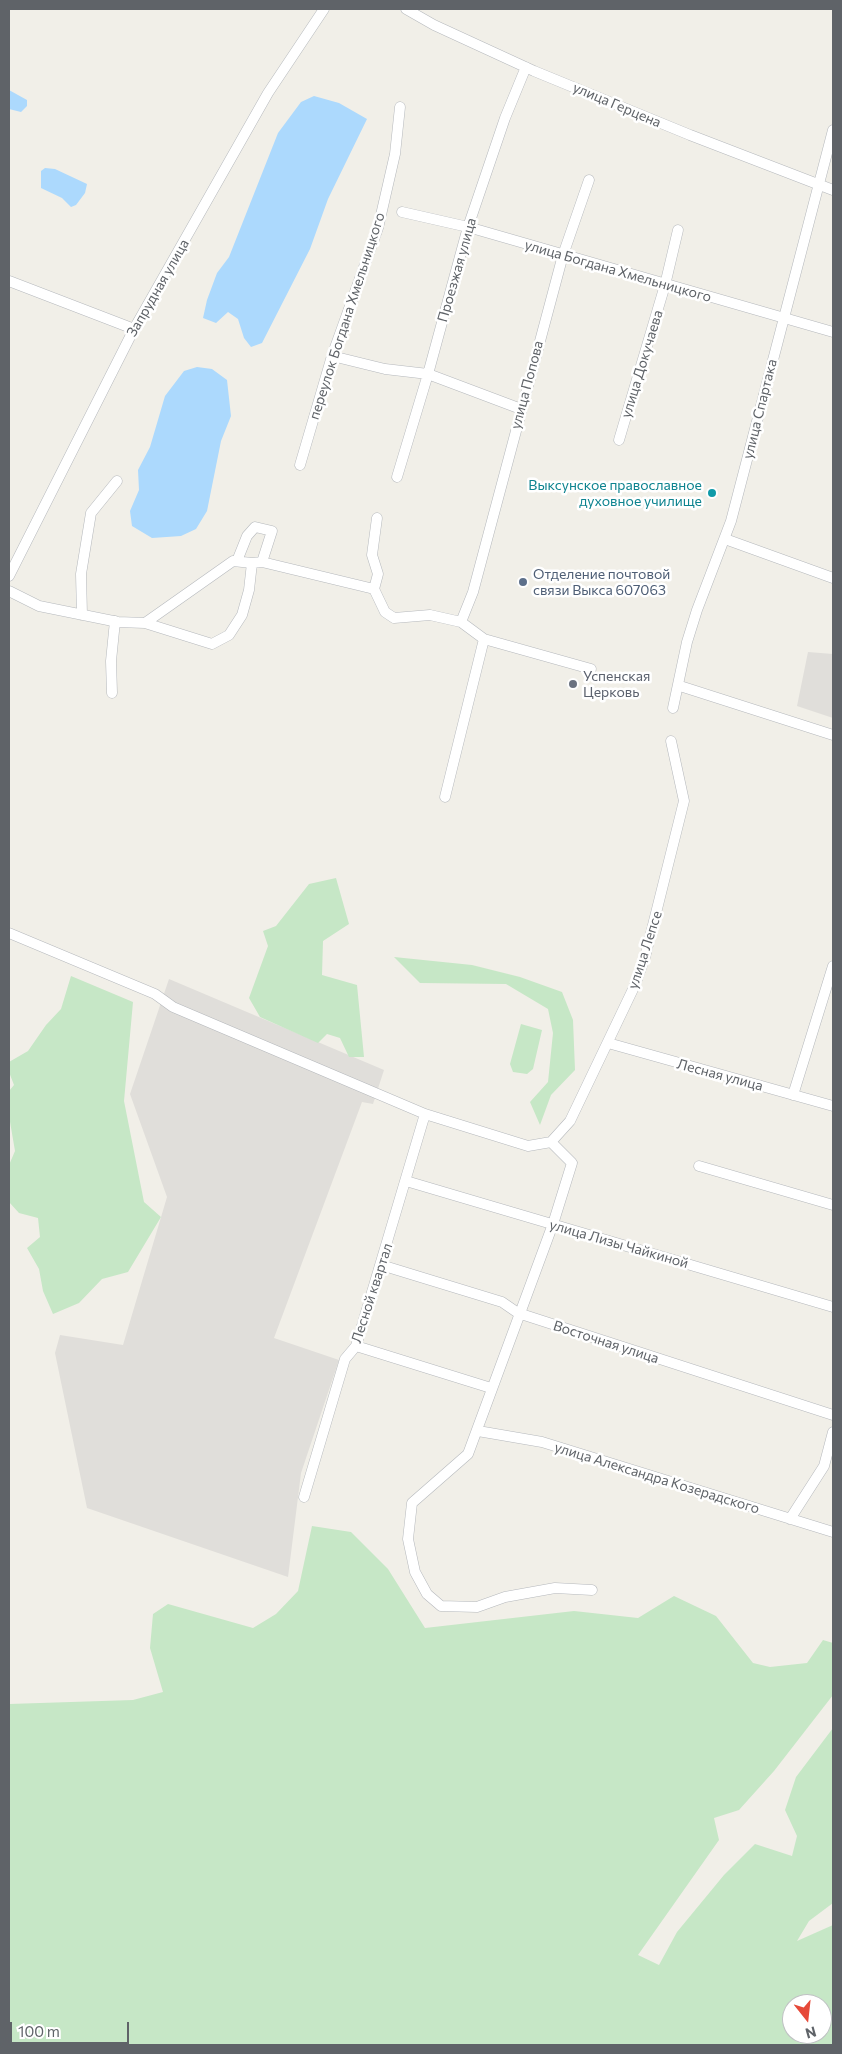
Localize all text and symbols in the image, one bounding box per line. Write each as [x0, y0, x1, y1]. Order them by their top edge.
street label: улица Герцена [570, 79, 664, 131]
street label: переулок Богдана Хмельницкого [306, 210, 388, 422]
street label: Проезжая улица [434, 216, 480, 324]
street label: Запрудная улица [123, 236, 193, 340]
street label: улица Богдана Хмельницкого [523, 236, 713, 306]
street label: улица Докучаева [618, 308, 666, 420]
street label: улица Попова [507, 339, 547, 431]
street label: улица Спартака [739, 357, 781, 461]
place label: Выксунское православное духовное училище [528, 477, 702, 510]
marker: Выксунское православное духовное училище [706, 487, 718, 499]
place label: Отделение почтовой связи Выкса 607063 [533, 566, 670, 598]
marker: Отделение почтовой связи Выкса 607063 [517, 576, 529, 588]
place label: Успенская Церковь [583, 668, 650, 700]
marker: Успенская Церковь [567, 678, 579, 690]
street label: улица Лепсе [624, 909, 666, 991]
street label: Лесная улица [675, 1055, 765, 1095]
street label: улица Лизы Чайкиной [548, 1216, 690, 1272]
street label: Лесной квартал [348, 1241, 396, 1345]
street label: Восточная улица [551, 1317, 661, 1367]
street label: улица Александра Козерадского [552, 1439, 762, 1517]
north arrow [782, 1994, 832, 2044]
scale bar [12, 2012, 131, 2044]
text: 100 m [18, 2022, 60, 2040]
text: N [804, 2023, 818, 2043]

